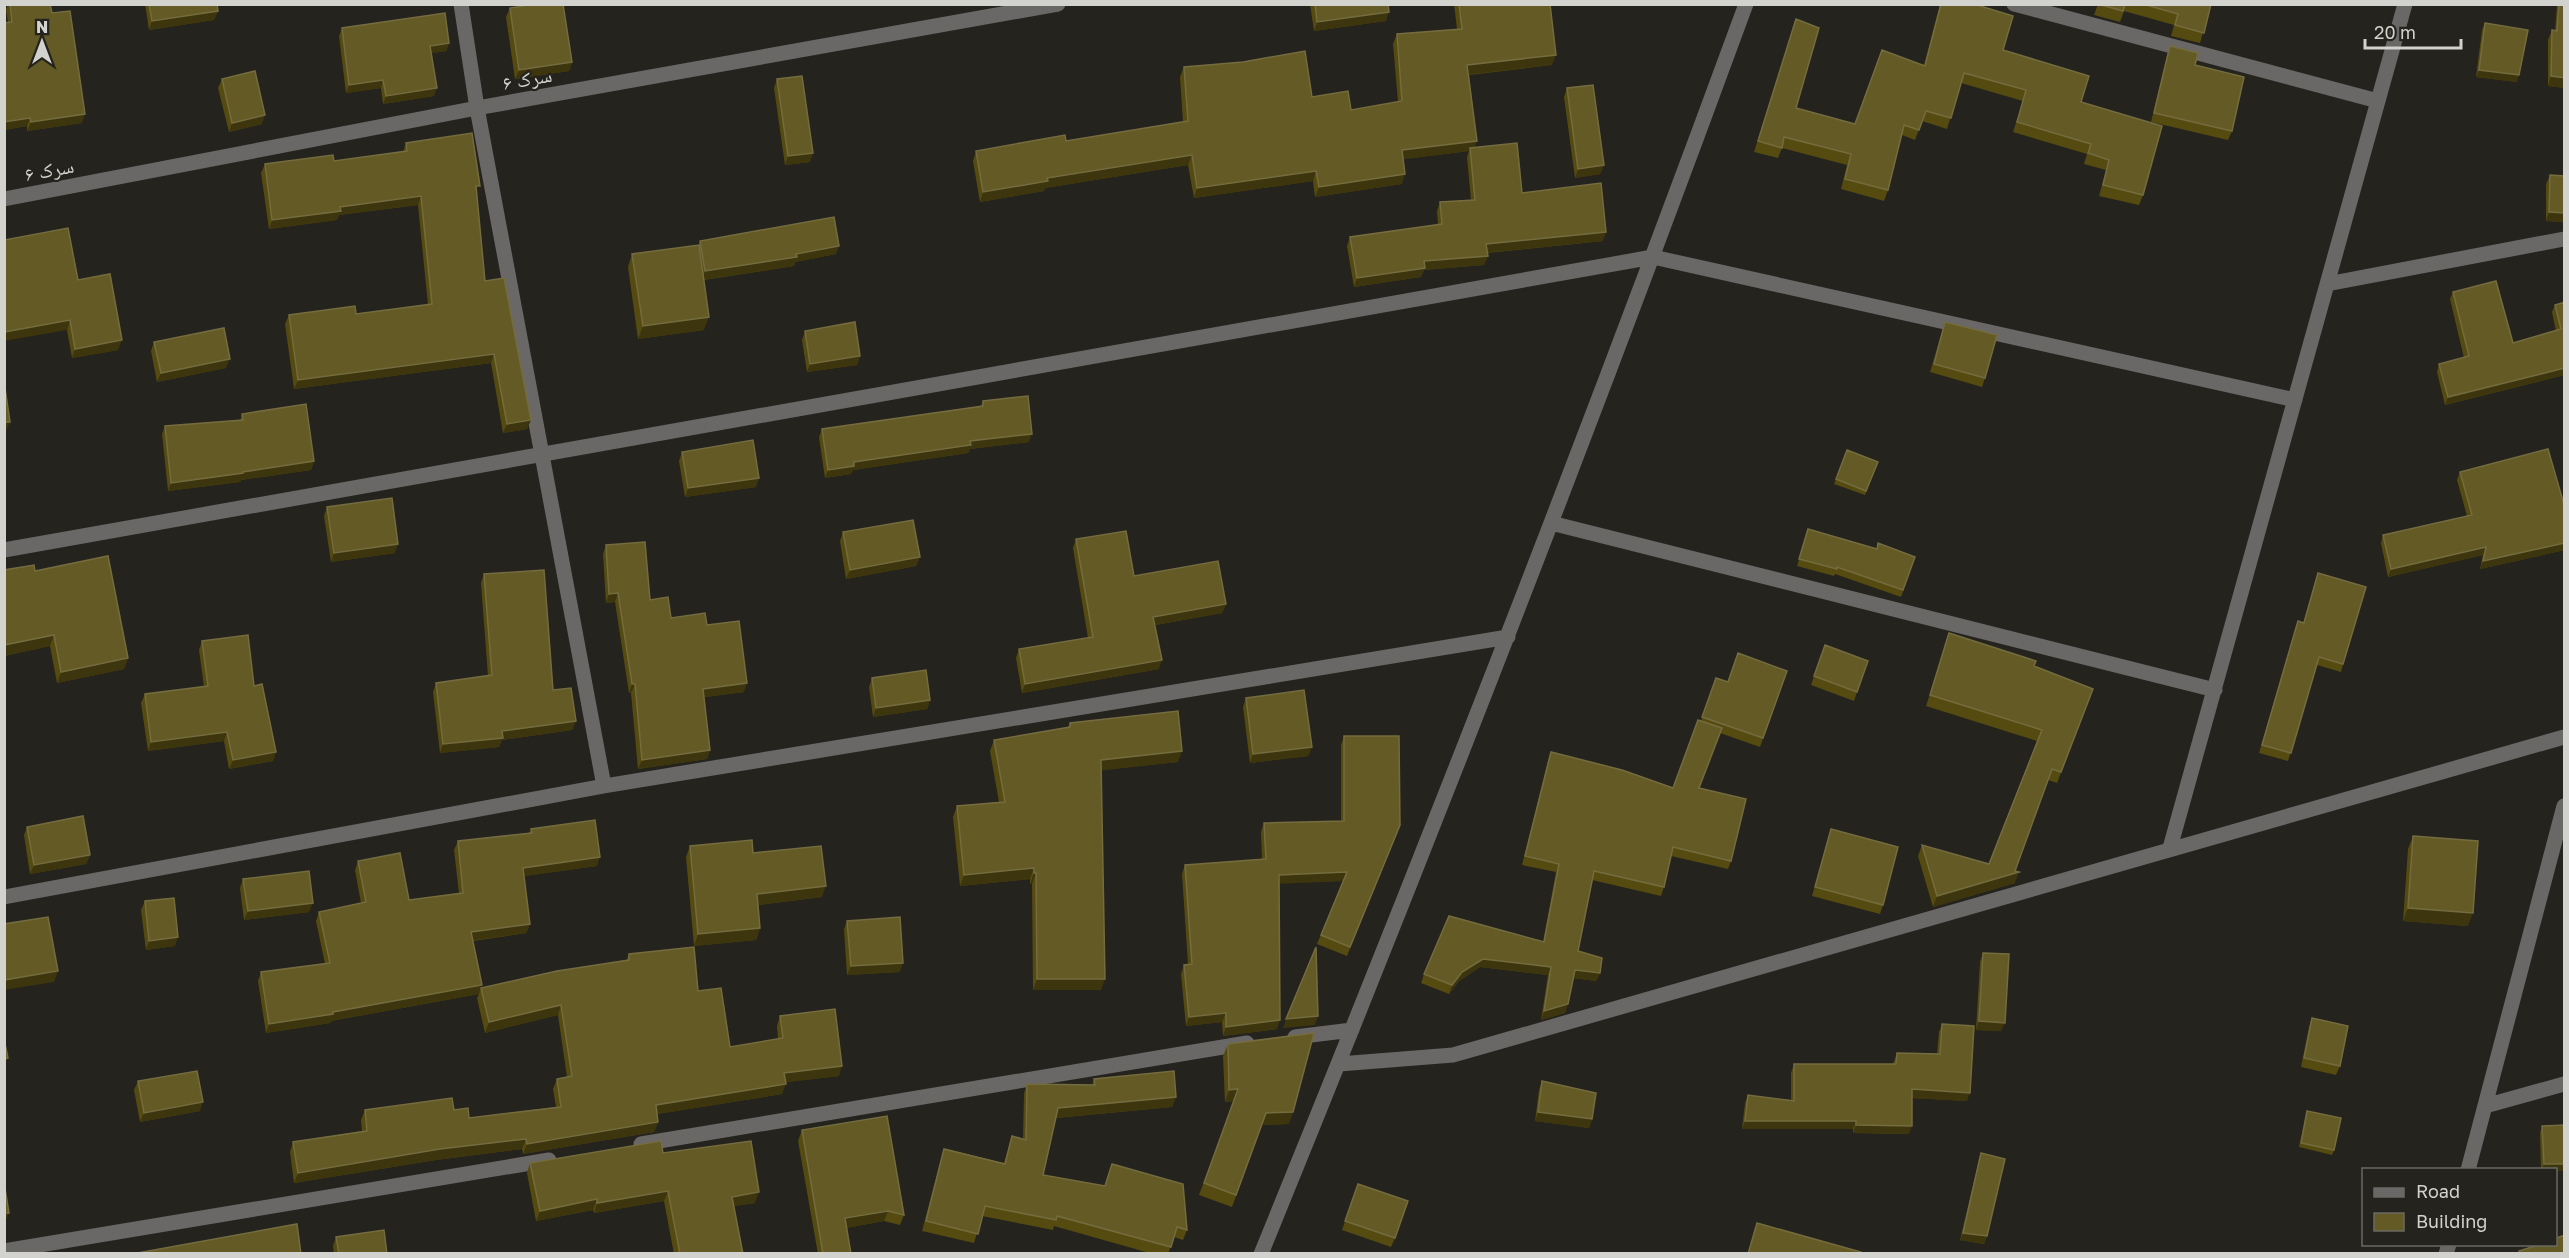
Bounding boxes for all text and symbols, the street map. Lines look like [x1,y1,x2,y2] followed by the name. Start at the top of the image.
[12,12,72,72] north arrow
[2365,12,2461,50] scale bar
[36,17,48,37] text: N
[2374,21,2416,43] text: 20 m
[500,62,554,94] street label: سرک ۶
[22,152,76,186] street label: سرک ۶
[2362,1168,2557,1246] legend
[2416,1180,2460,1202] text: Road
[2416,1210,2487,1232] text: Building

